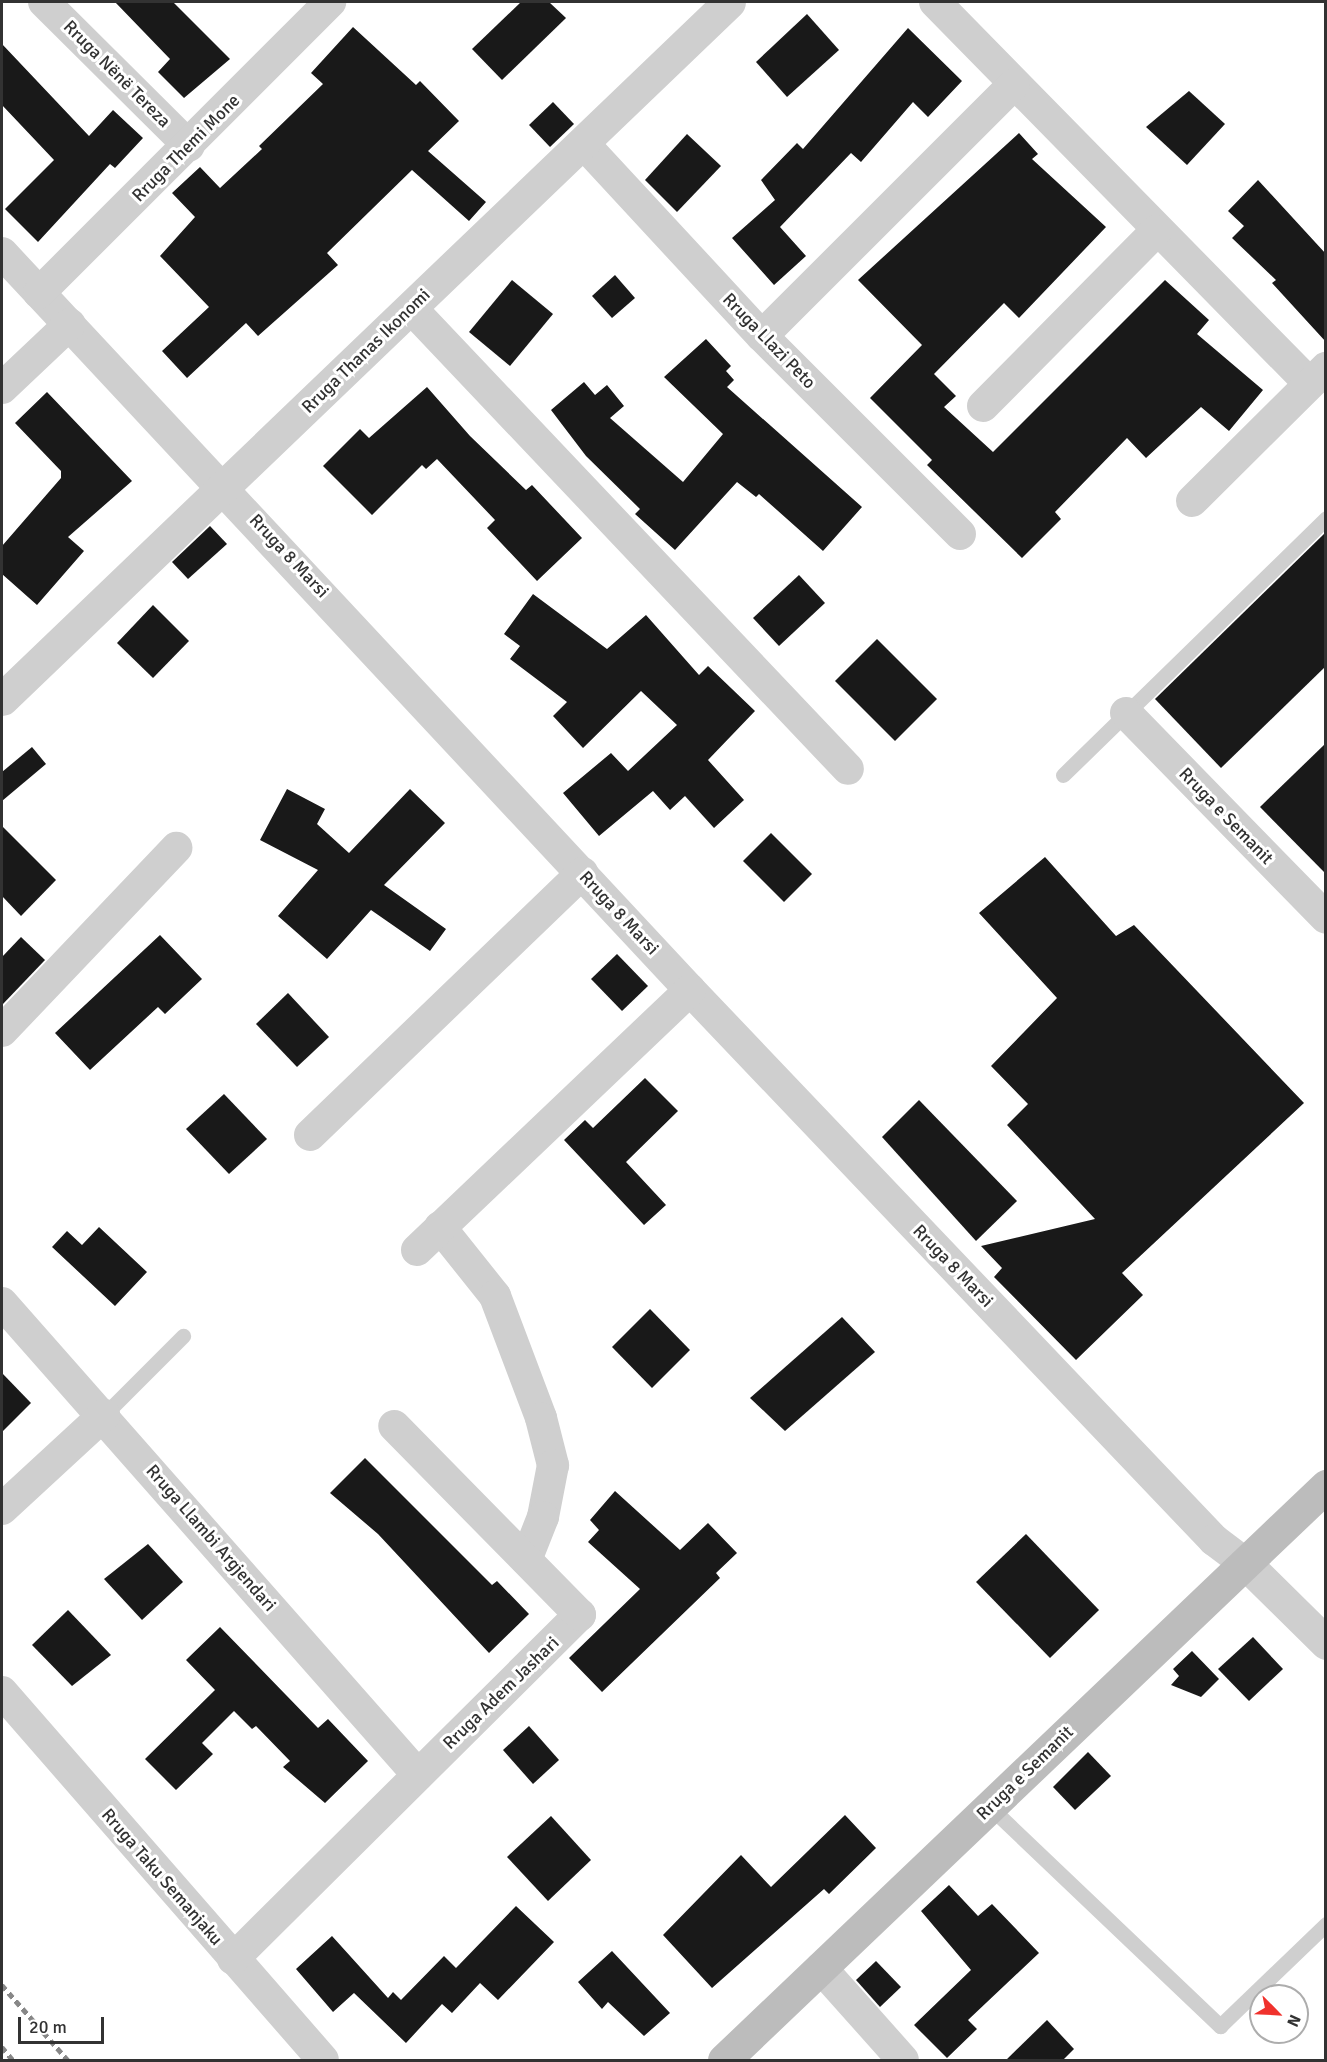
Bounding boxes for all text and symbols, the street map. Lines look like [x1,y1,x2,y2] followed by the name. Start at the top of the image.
[59,16,175,132] street label: Rruga Nënë Tereza
[128,90,244,206] street label: Rruga Themi Mone
[297,284,435,418] street label: Rruga Thanas Ikonomi
[718,289,820,393] street label: Rruga Llazi Peto
[245,510,333,602] street label: Rruga 8 Marsi
[1174,763,1278,869] street label: Rruga e Semanit
[575,867,663,959] street label: Rruga 8 Marsi
[908,1220,998,1312] street label: Rruga 8 Marsi
[141,1460,281,1616] street label: Rruga Llambi Argjendari
[438,1632,564,1754] street label: Rruga Adem Jashari
[972,1721,1078,1825] street label: Rruga e Semanit
[97,1804,227,1950] street label: Rruga Taku Semanjaku
[1249,1984,1309,2044] north arrow
[21,2005,106,2043] scale bar
[1282,2011,1305,2030] text: N
[29,2016,67,2038] text: 20 m

